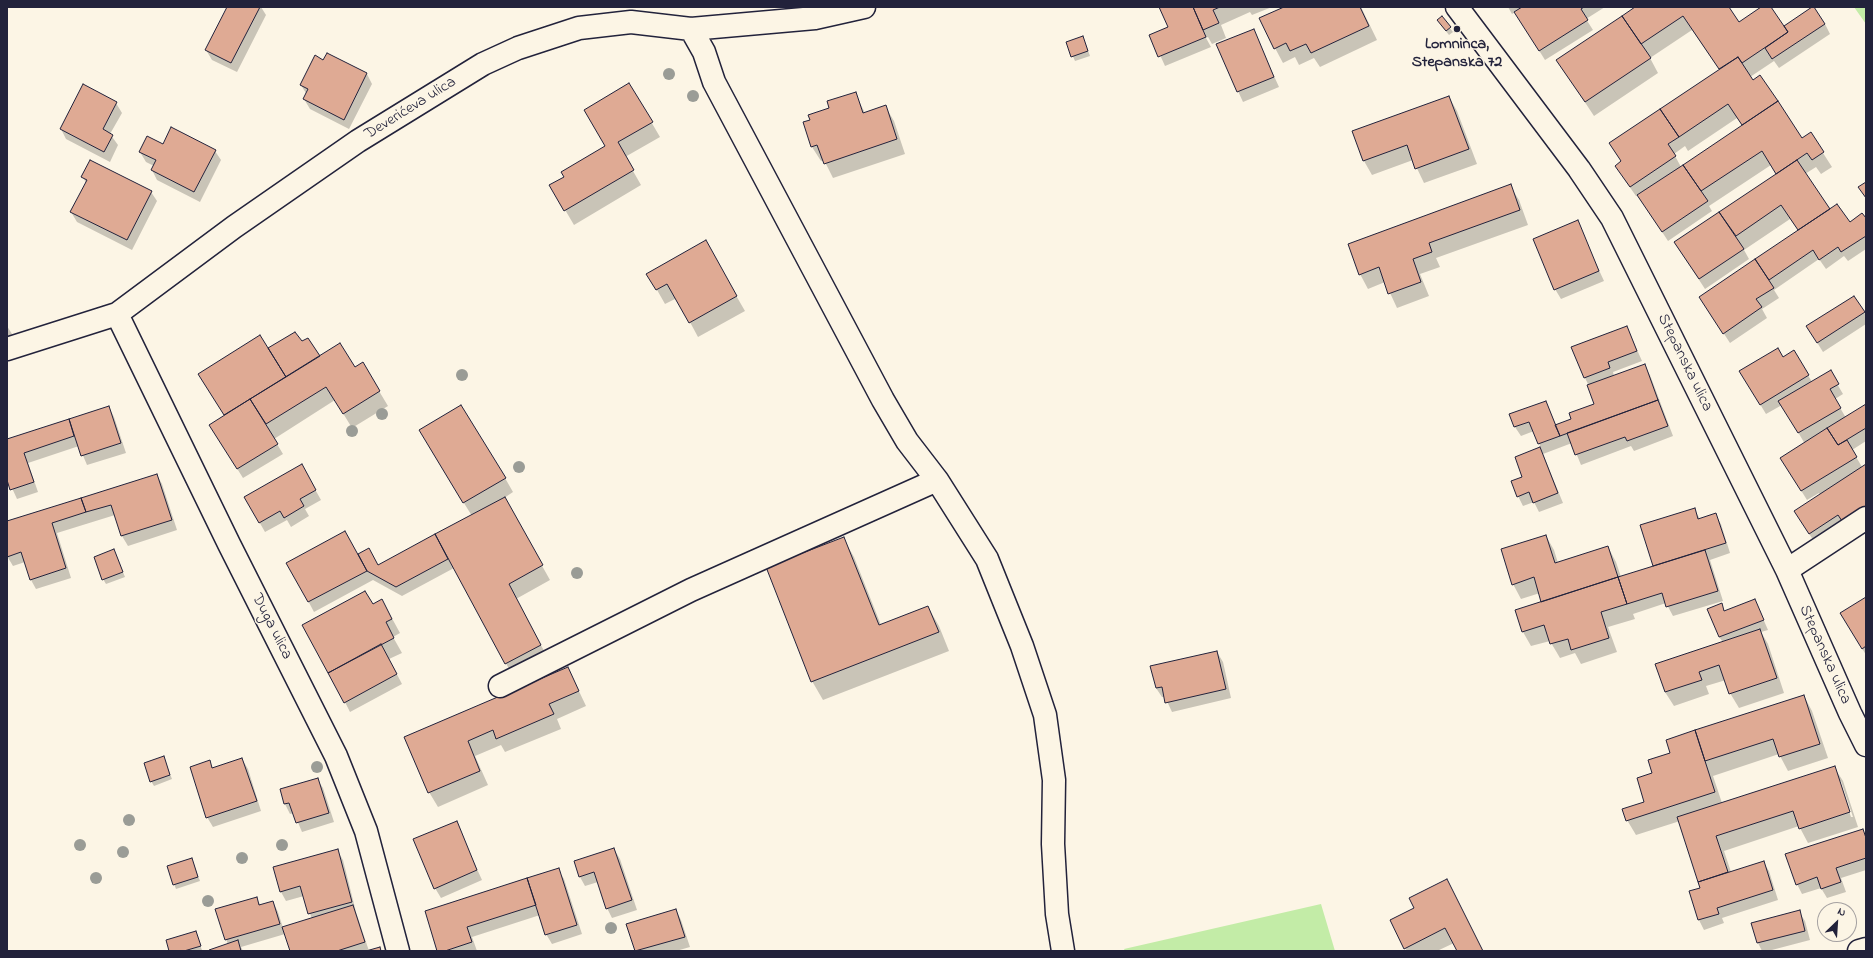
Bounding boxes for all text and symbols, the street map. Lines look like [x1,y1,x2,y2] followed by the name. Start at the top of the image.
[1452,24,1462,34] marker: Lomninca, Stepanska 72
[1412,35,1502,73] place label: Lomninca, Stepanska 72
[362,73,460,145] street label: Deverićeva ulica
[1652,311,1716,415] street label: Stepanska ulica
[246,591,296,663] street label: Duga ulica
[1794,603,1854,707] street label: Stepanska ulica
[1817,902,1857,942] north arrow
[1835,903,1848,921] text: N

